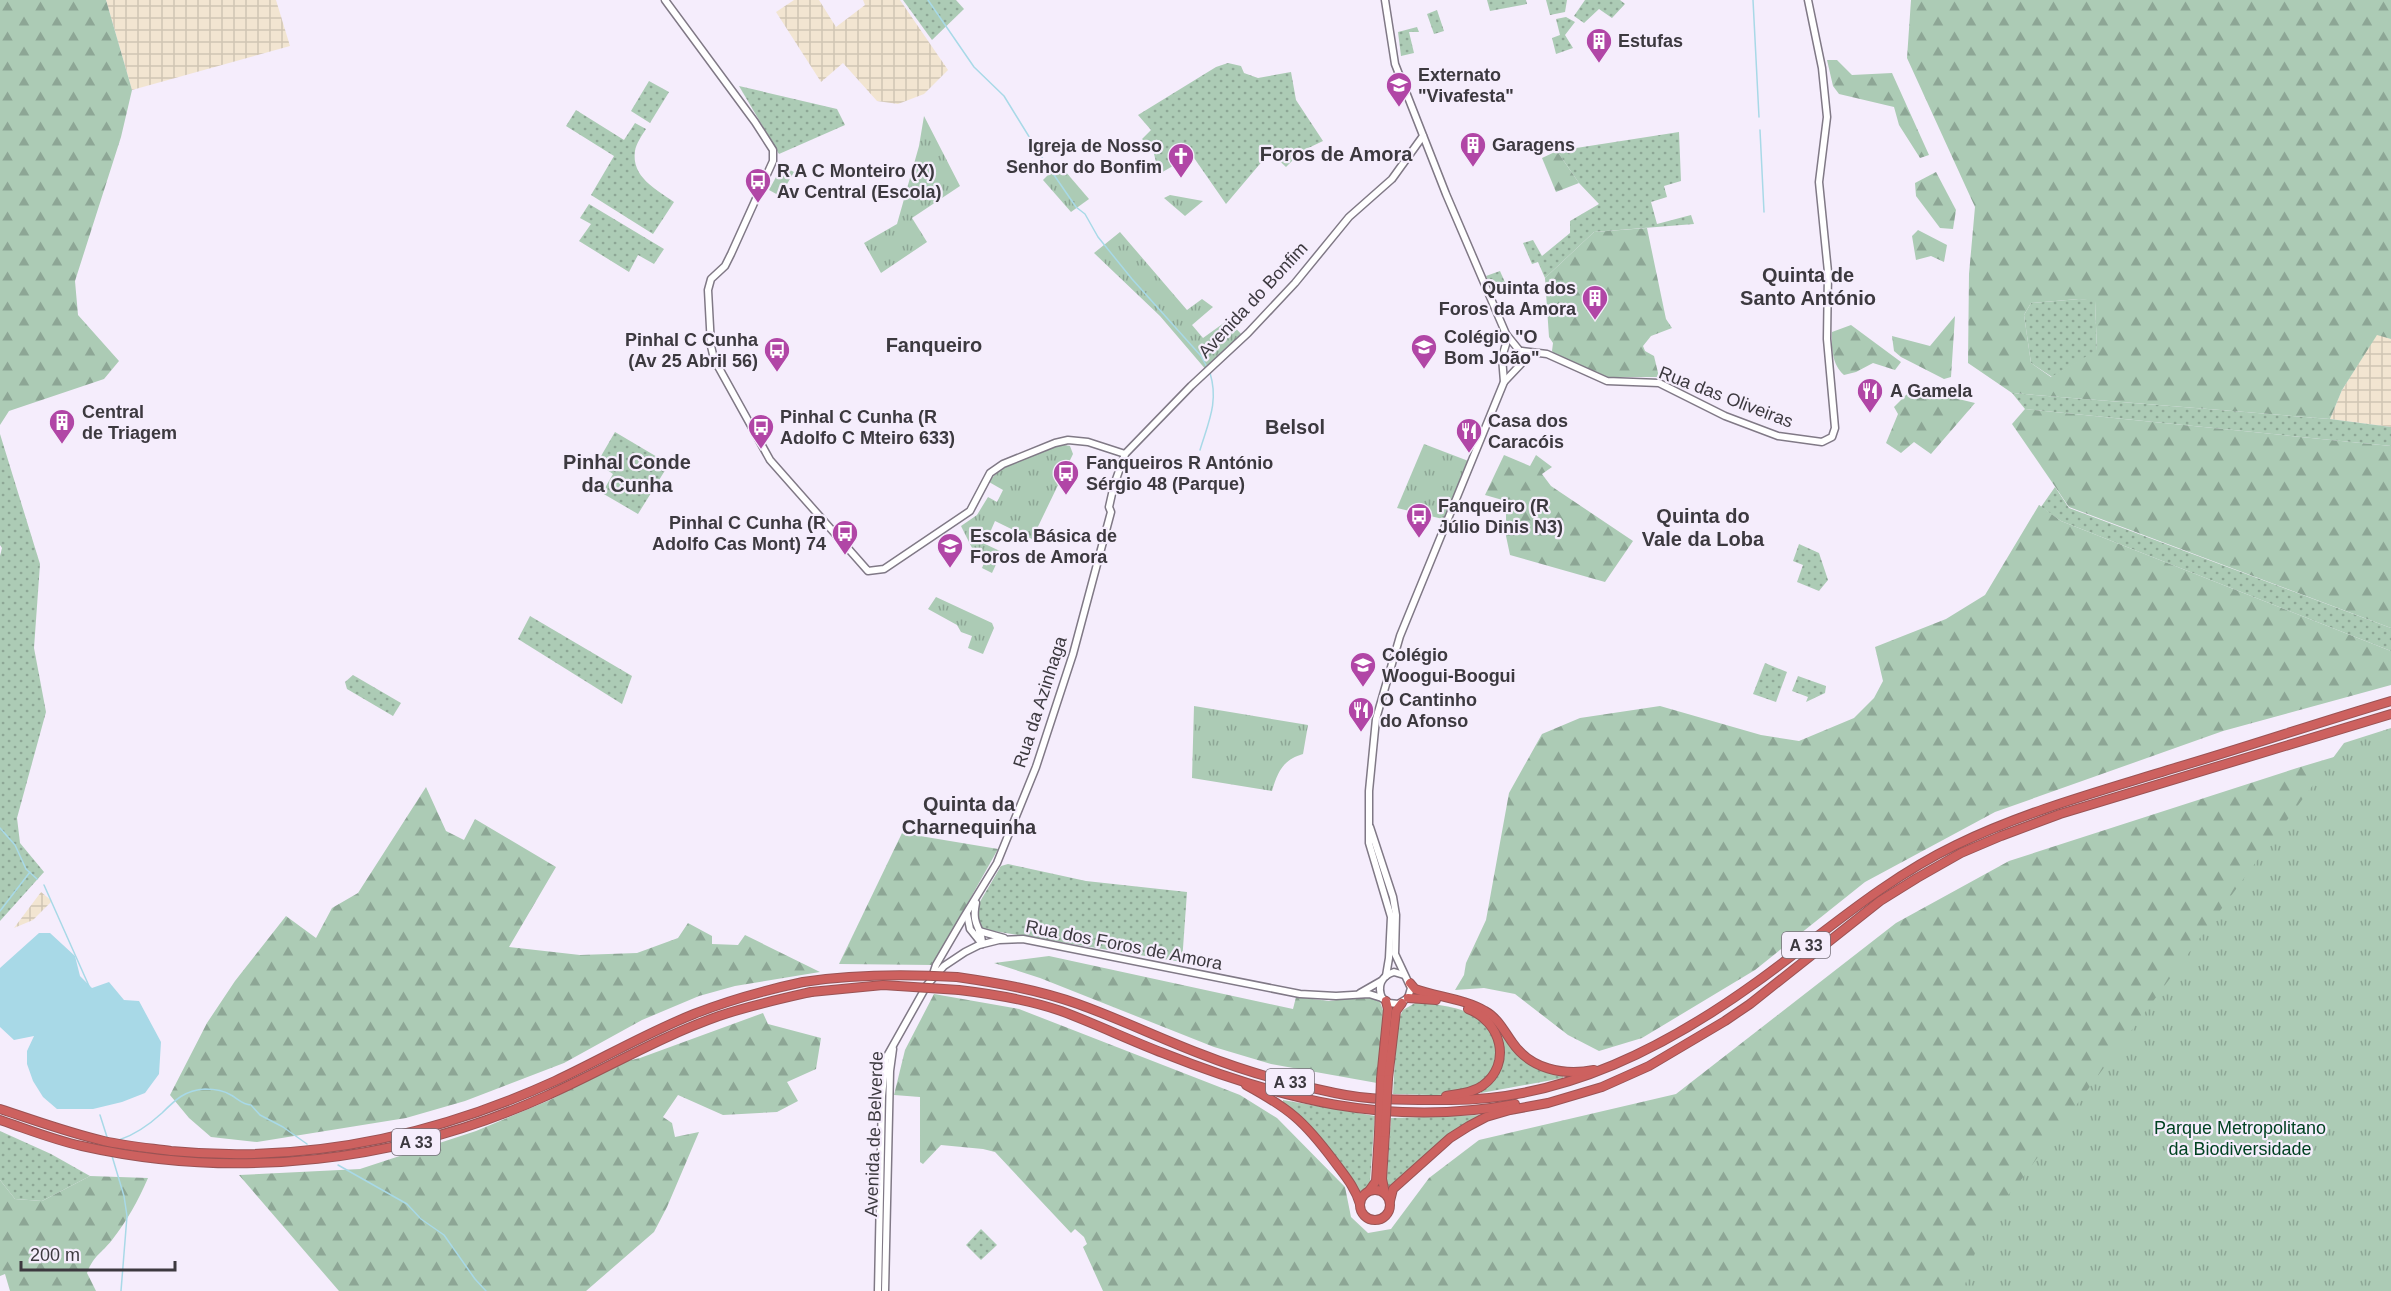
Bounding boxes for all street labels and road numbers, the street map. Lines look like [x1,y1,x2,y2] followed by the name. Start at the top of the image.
[1194,238,1312,362] street label: Avenida do Bonfim
[1656,362,1796,432] street label: Rua das Oliveiras
[1009,633,1071,770] street label: Rua da Azinhaga
[1024,916,1225,974] street label: Rua dos Foros de Amora
[1782,932,1830,958] road number: A 33
[861,1051,887,1217] street label: Avenida de Belverde
[1266,1069,1314,1095] road number: A 33
[392,1129,440,1155] road number: A 33

